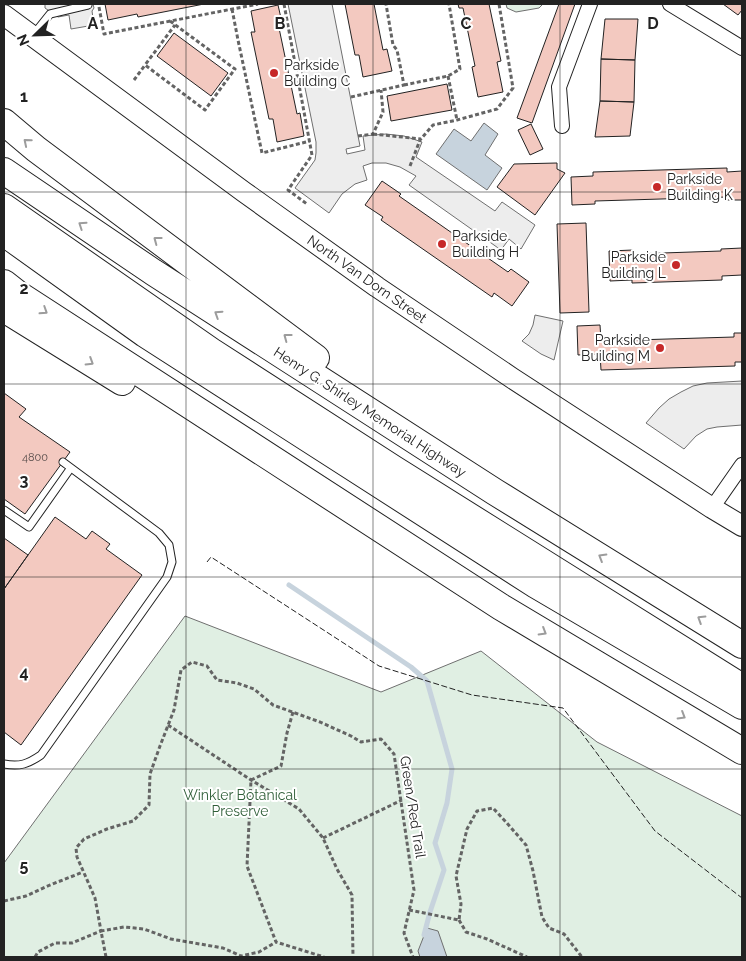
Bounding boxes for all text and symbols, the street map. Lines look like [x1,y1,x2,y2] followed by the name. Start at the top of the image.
[10,10,60,60] north arrow
[88,14,99,33] text: A
[275,14,286,33] text: B
[461,14,472,33] text: C
[647,14,659,33] text: D
[14,32,32,48] text: N
[284,57,351,89] place label: Parkside Building C
[268,67,280,79] marker: Parkside Building C
[20,87,28,106] text: 1
[24,138,33,147] one-way arrow
[667,171,733,203] place label: Parkside Building K
[651,181,663,193] marker: Parkside Building K
[78,222,88,231] one-way arrow
[452,228,519,260] place label: Parkside Building H
[304,232,430,326] street label: North Van Dorn Street
[154,237,163,245] one-way arrow
[436,238,448,250] marker: Parkside Building H
[601,249,666,281] place label: Parkside Building L
[670,259,682,271] marker: Parkside Building L
[19,279,29,298] text: 2
[38,305,48,314] one-way arrow
[214,311,224,320] one-way arrow
[581,332,650,364] place label: Parkside Building M
[283,334,293,343] one-way arrow
[654,342,666,354] marker: Parkside Building M
[271,344,470,481] street label: Henry G. Shirley Memorial Highway
[84,356,93,366] one-way arrow
[22,451,48,464] house number: 4800
[20,471,29,490] text: 3
[598,554,607,564] one-way arrow
[697,615,706,625] one-way arrow
[537,626,546,636] one-way arrow
[19,663,29,682] text: 4
[677,709,686,719] one-way arrow
[397,755,429,860] street label: Green/Red Trail
[183,787,297,819] park label: Winkler Botanical Preserve
[20,856,29,875] text: 5

